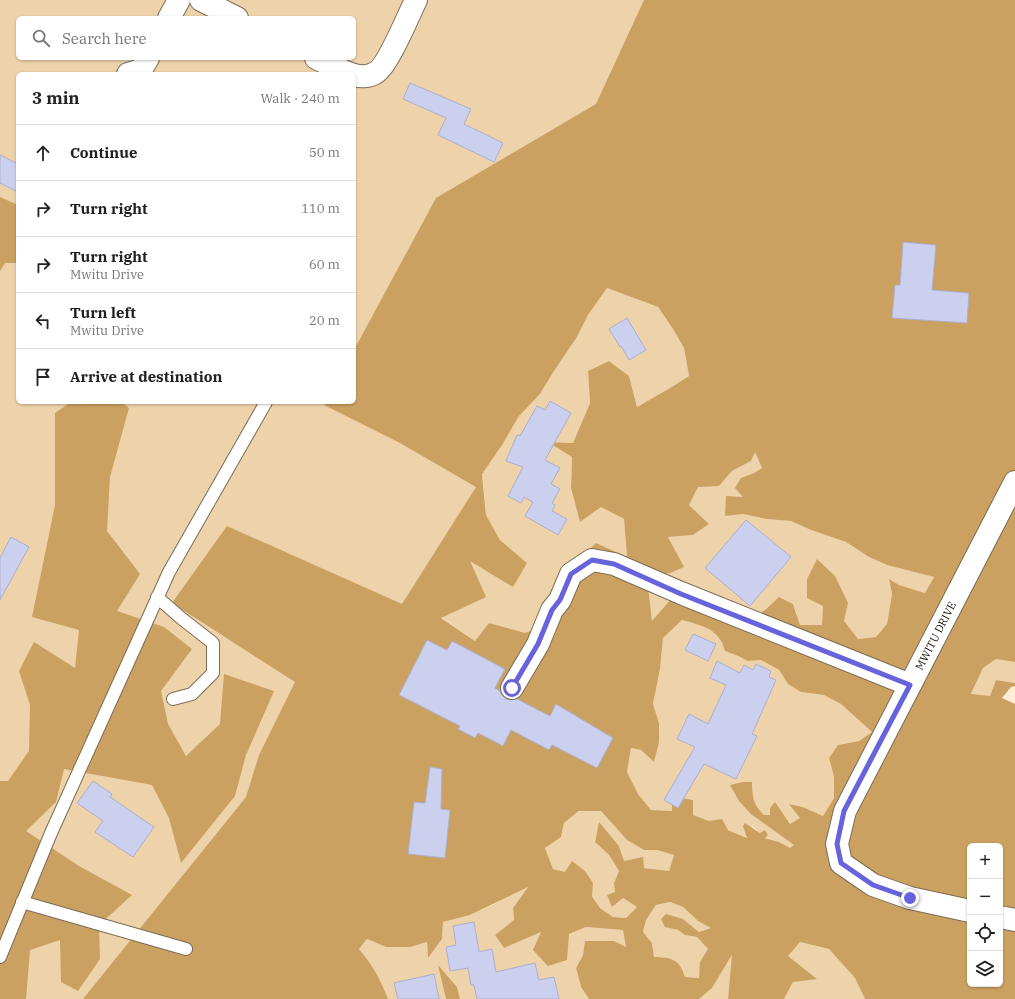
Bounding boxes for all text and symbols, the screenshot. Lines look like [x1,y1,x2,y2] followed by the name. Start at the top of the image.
[16,16,356,60] search box
[30,27,52,49] icon: search
[62,29,147,48] text: Search here
[32,87,80,109] text: 3 min
[261,90,340,107] text: Walk · 240 m
[32,142,54,164] icon: ahead
[70,143,137,162] text: Continue
[309,144,340,161] text: 50 m
[32,198,54,220] icon: right
[70,199,148,218] text: Turn right
[301,200,340,217] text: 110 m
[70,247,148,266] text: Turn right
[32,254,54,276] icon: right
[309,256,340,273] text: 60 m
[70,266,144,283] text: Mwitu Drive
[70,303,136,322] text: Turn left
[32,310,54,332] icon: left
[309,312,340,329] text: 20 m
[70,322,144,339] text: Mwitu Drive
[32,366,54,388] icon: arrive
[70,367,222,386] text: Arrive at destination
[912,599,959,672] street label: MWITU DRIVE
[503,679,521,697] route start
[967,843,1003,987] map controls
[967,843,1003,879] button: +
[967,879,1003,915] button: −
[901,889,919,907] route end
[967,915,1003,951] button: locate
[967,951,1003,987] button: layers

